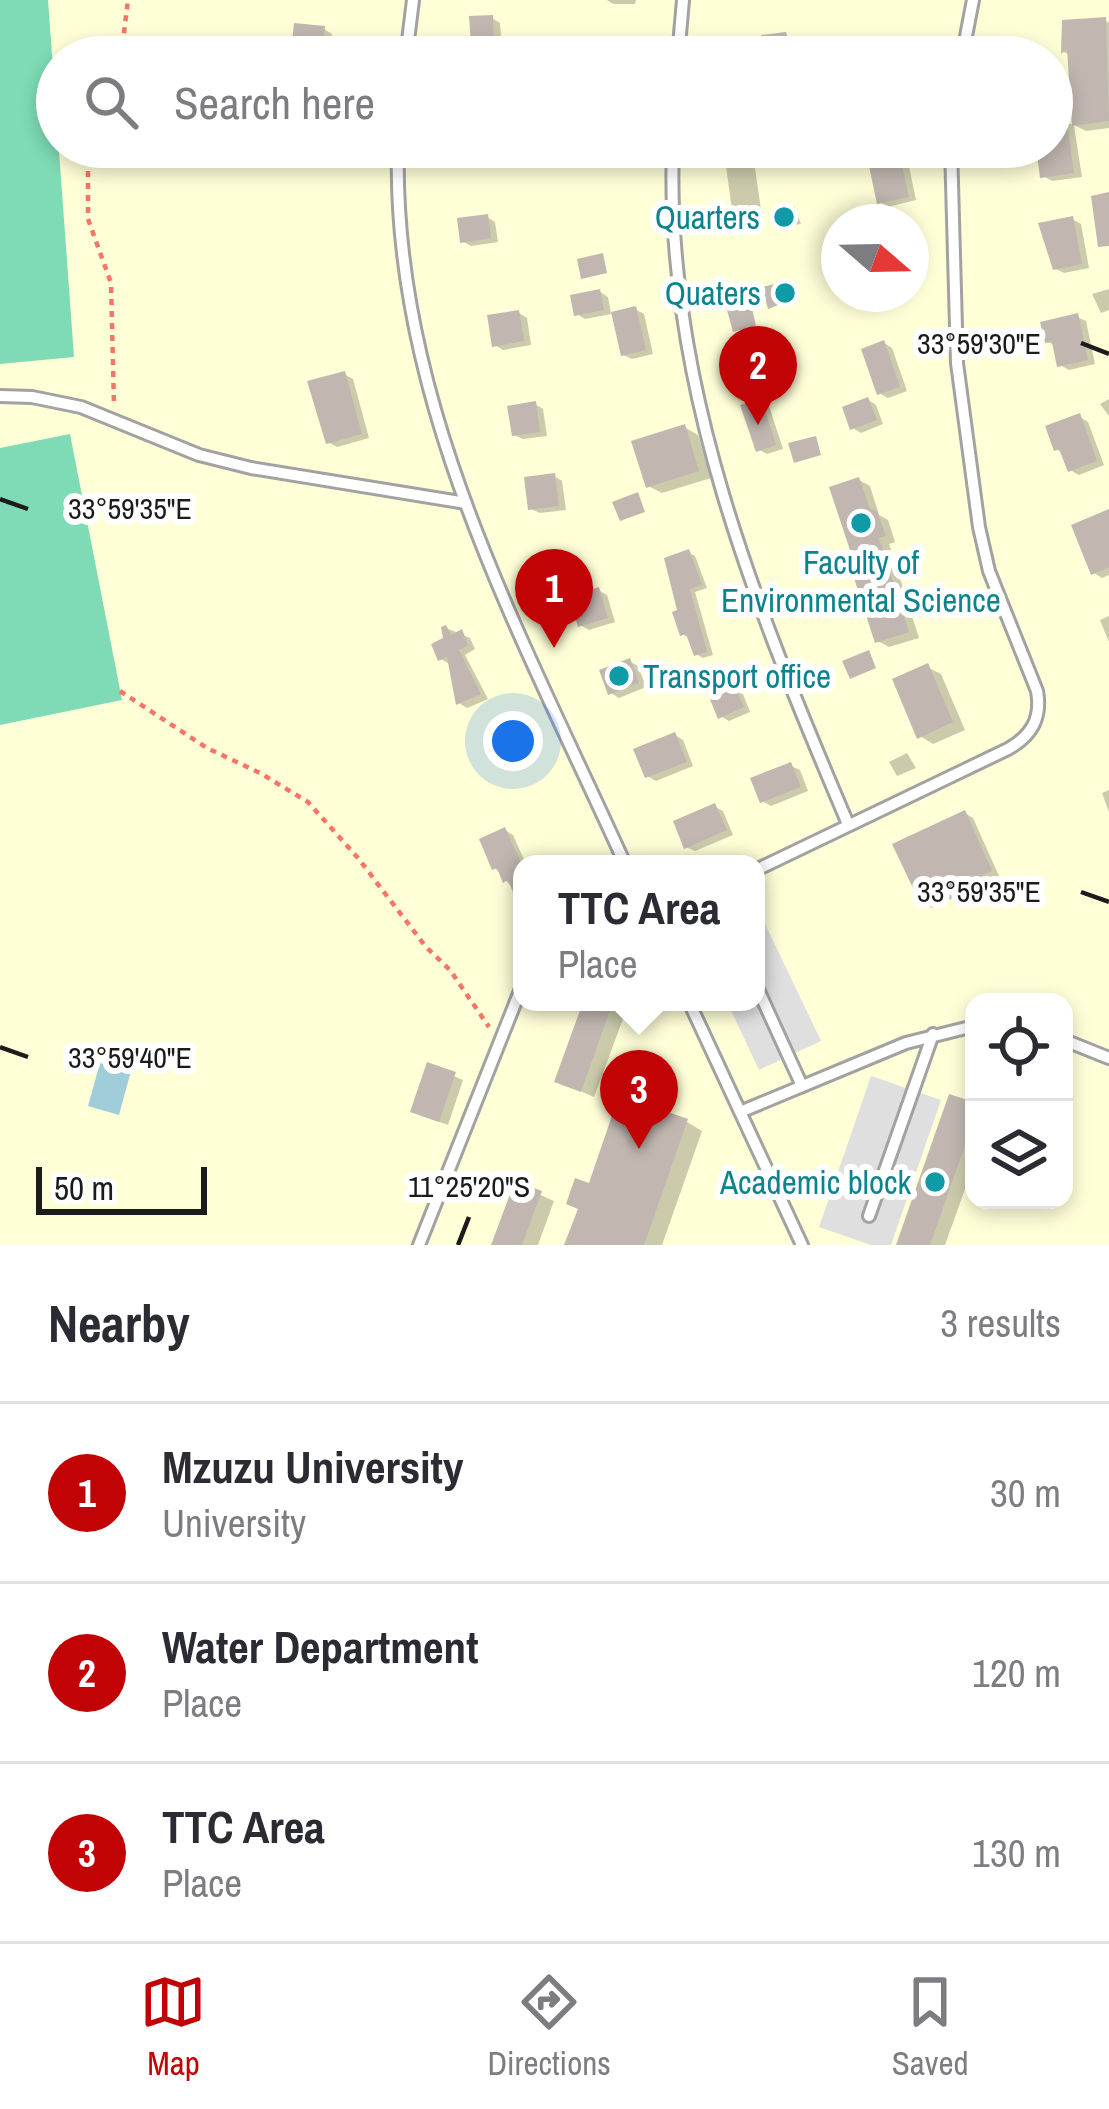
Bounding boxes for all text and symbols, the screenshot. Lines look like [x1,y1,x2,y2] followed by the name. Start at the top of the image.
[36,36,1073,168] search box
[78,69,144,135] icon: search
[174,72,375,133] text: Search here
[655,195,760,239] place label: Quarters
[771,204,797,230] marker: Quarters
[821,204,929,312] north arrow
[665,271,761,315] place label: Quaters
[772,280,798,306] marker: Quaters
[917,323,1041,363] text: 33°59'30"E
[719,326,797,425] pin: 2
[68,488,192,528] text: 33°59'35"E
[848,510,874,536] marker: Faculty of Environmental Science
[721,540,1001,622] place label: Faculty of Environmental Science
[515,549,593,648] pin: 1
[643,654,831,698] place label: Transport office
[606,663,632,689] marker: Transport office
[483,711,543,771] your location
[513,855,765,1011] popup
[917,871,1041,911] text: 33°59'35"E
[558,877,720,938] text: TTC Area
[558,938,638,990] text: Place
[965,993,1073,1209] map controls
[965,993,1073,1101] button: locate
[68,1037,192,1077] text: 33°59'40"E
[600,1050,678,1149] pin: 3
[965,1101,1073,1209] button: layers
[719,1160,911,1204] place label: Academic block
[36,1161,207,1214] scale bar
[54,1166,114,1210] text: 50 m
[408,1166,530,1206] text: 11°25'20"S
[922,1169,948,1195] marker: Academic block
[48,1289,190,1358] text: Nearby
[940,1297,1061,1349] text: 3 results
[162,1436,463,1497] text: Mzuzu University
[78,1467,96,1519] text: 1
[990,1467,1061,1519] text: 30 m
[162,1497,306,1549] text: University
[162,1616,478,1677] text: Water Department
[78,1647,96,1699] text: 2
[972,1647,1061,1699] text: 120 m
[162,1677,242,1729] text: Place
[162,1796,325,1857] text: TTC Area
[78,1827,96,1879] text: 3
[972,1827,1061,1879] text: 130 m
[162,1857,242,1909] text: Place
[140,1969,206,2085] tab: Map
[487,1969,611,2085] tab: Directions
[892,1969,968,2085] tab: Saved

